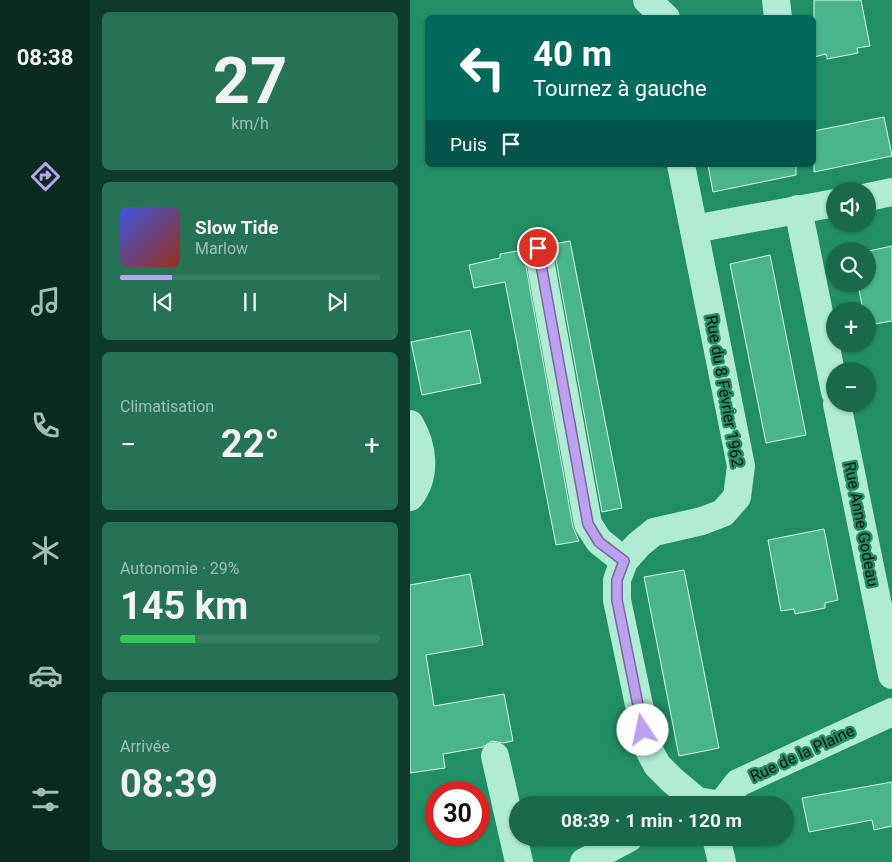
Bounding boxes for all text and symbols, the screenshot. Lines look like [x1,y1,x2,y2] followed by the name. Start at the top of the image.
[533,34,612,75] text: 40 m
[450,35,515,100] icon: left
[213,43,287,119] text: 27
[17,45,73,70] text: 08:38
[533,76,707,101] text: Tournez à gauche
[231,114,269,133] text: km/h
[497,130,525,158] icon: arrive
[450,133,487,156] text: Puis
[28,159,63,194] icon: directions
[826,182,876,412] map controls
[826,182,876,232] button: sound
[195,216,278,239] text: Slow Tide
[517,227,559,269] pin
[524,234,552,262] icon: arrive
[195,239,248,258] text: Marlow
[826,242,876,292] button: search
[28,284,63,319] icon: music
[149,288,177,316] icon: previous
[236,288,264,316] icon: pause
[323,288,351,316] icon: next
[826,302,876,352] button: +
[702,314,747,469] street label: Rue du 8 Février 1962
[826,362,876,412] button: −
[120,397,214,416] text: Climatisation
[28,408,63,443] icon: phone
[221,422,279,466] text: 22°
[120,428,136,461] text: −
[364,428,380,461] text: +
[840,460,883,588] street label: Rue Anne Godeau
[28,533,63,568] icon: climate
[120,559,240,578] text: Autonomie · 29%
[120,584,248,628] text: 145 km
[28,658,63,693] icon: car
[616,703,668,755] position arrow
[747,721,857,786] street label: Rue de la Plaine
[120,737,170,756] text: Arrivée
[120,762,218,806] text: 08:39
[425,781,490,846] speed limit sign: 30
[28,782,63,817] icon: filters
[561,809,742,832] text: 08:39 · 1 min · 120 m

